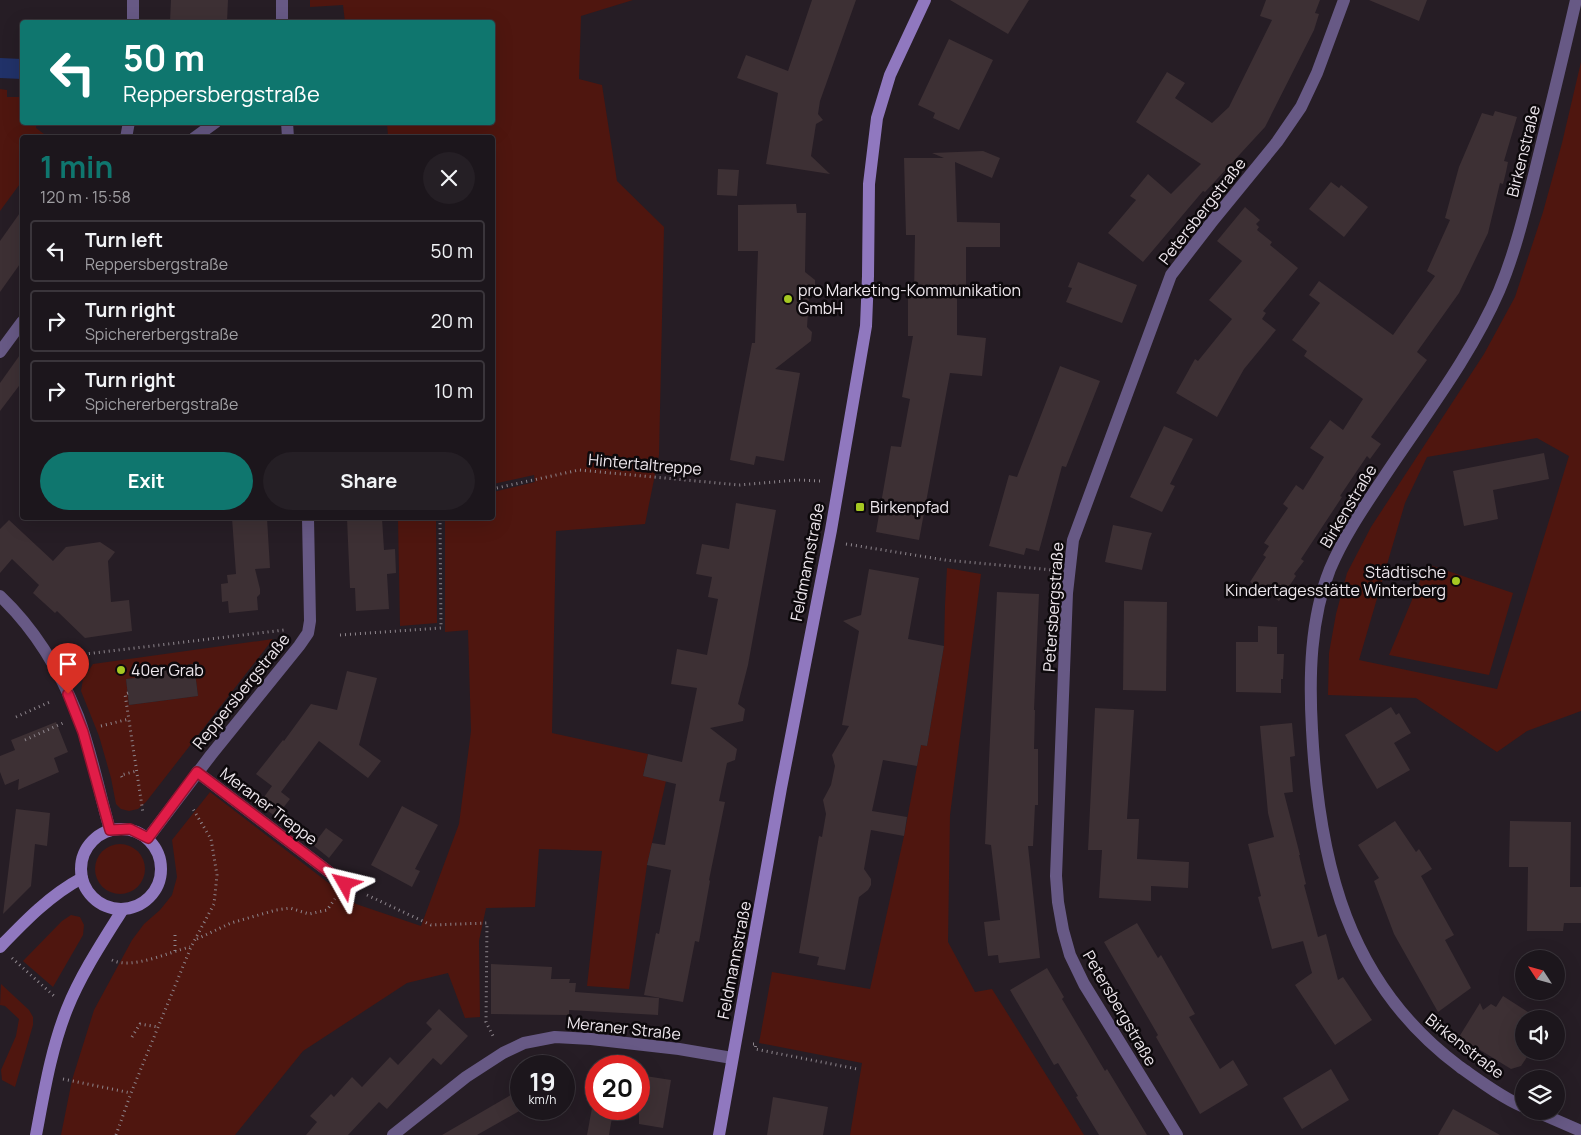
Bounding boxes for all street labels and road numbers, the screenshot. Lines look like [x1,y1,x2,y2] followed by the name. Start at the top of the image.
[1501,103,1545,199] street label: Birkenstraße
[1153,153,1251,269] street label: Petersbergstraße
[587,448,703,480] street label: Hintertaltreppe
[1314,460,1382,552] street label: Birkenstraße
[785,501,829,623] street label: Feldmannstraße
[1037,541,1069,673] street label: Petersbergstraße
[187,628,295,754] street label: Reppersbergstraße
[216,762,322,850] street label: Meraner Treppe
[712,899,756,1021] street label: Feldmannstraße
[1078,946,1162,1070] street label: Petersbergstraße
[1421,1008,1509,1084] street label: Birkenstraße
[566,1011,682,1045] street label: Meraner Straße

